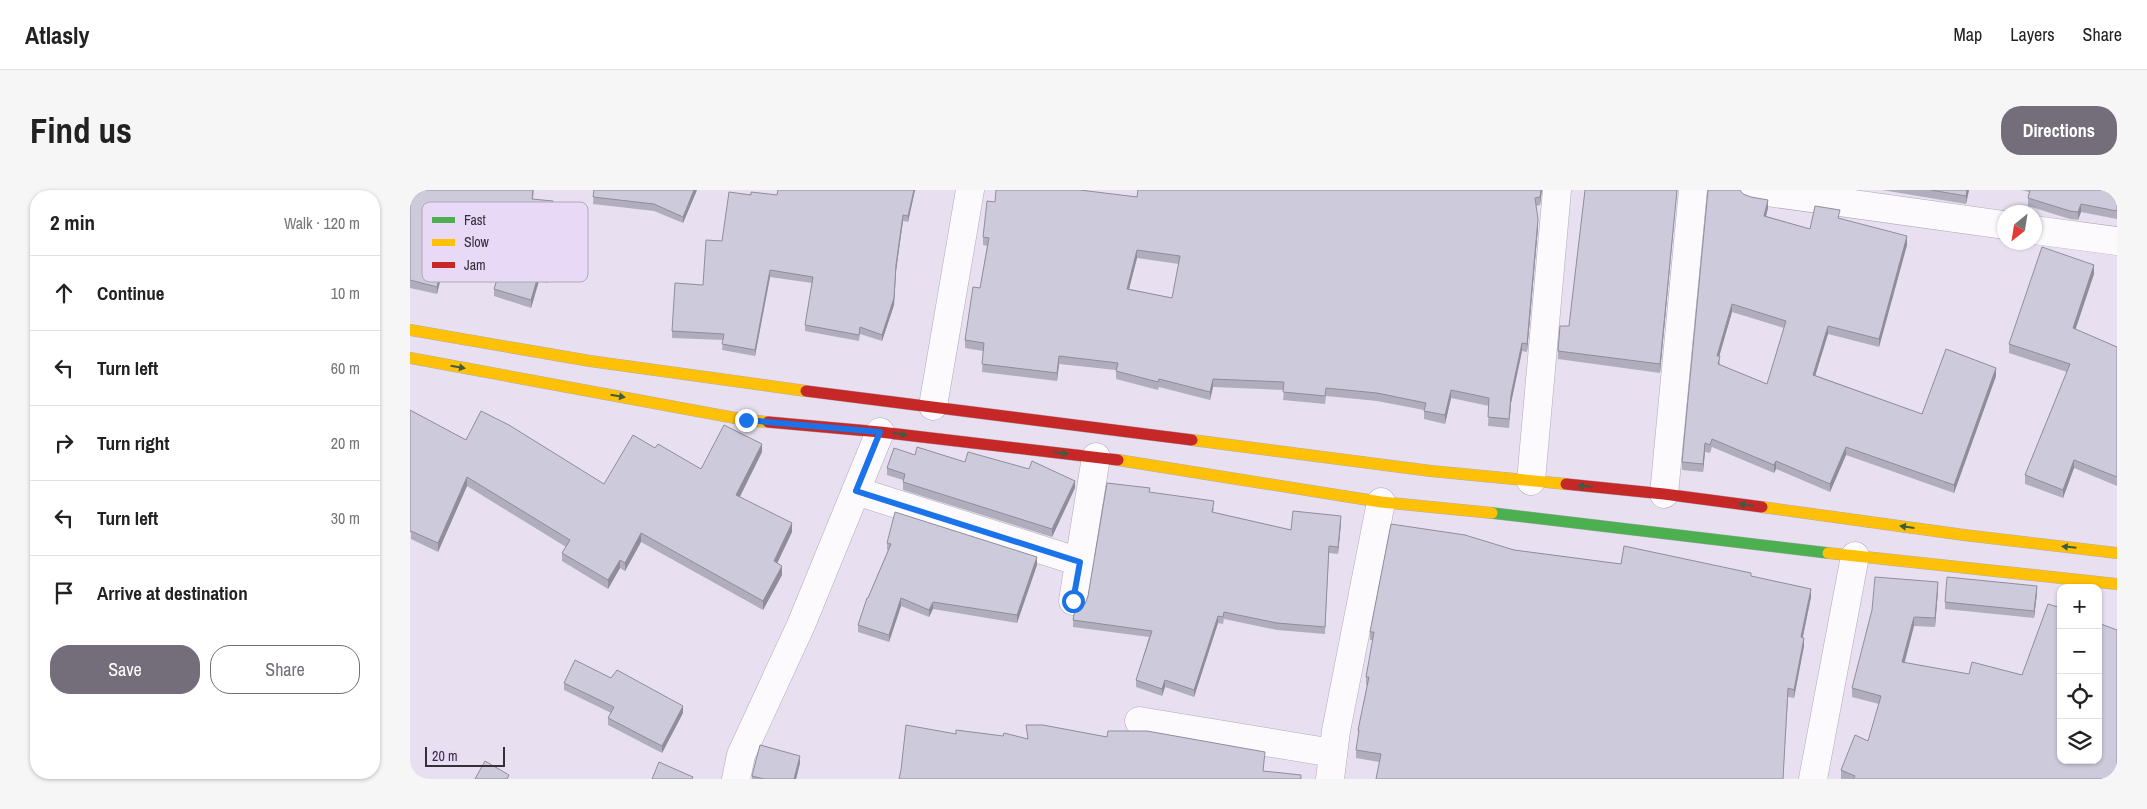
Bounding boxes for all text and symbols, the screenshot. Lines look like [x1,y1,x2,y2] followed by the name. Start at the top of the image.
[25,19,90,51] text: Atlasly
[1954,22,1982,47] text: Map
[2010,22,2055,47] text: Layers
[2083,22,2122,47] text: Share
[2001,106,2117,155] button: Directions
[30,107,132,154] text: Find us
[422,202,588,282] legend
[1997,205,2042,250] north arrow
[50,208,95,237] text: 2 min
[464,211,486,229] text: Fast
[284,212,360,234] text: Walk · 120 m
[464,233,490,251] text: Slow
[464,256,486,274] text: Jam
[50,279,78,307] icon: ahead
[97,280,165,306] text: Continue
[331,282,360,304] text: 10 m
[50,354,78,382] icon: left
[97,355,158,381] text: Turn left
[331,357,360,379] text: 60 m
[450,363,466,371] one-way arrow
[610,393,626,401] one-way arrow
[735,409,758,432] route end
[50,429,78,457] icon: right
[97,430,169,456] text: Turn right
[892,430,908,438] one-way arrow
[331,432,360,454] text: 20 m
[1054,449,1070,457] one-way arrow
[1577,482,1593,490] one-way arrow
[1738,501,1754,509] one-way arrow
[50,504,78,532] icon: left
[97,505,158,531] text: Turn left
[331,507,360,529] text: 30 m
[1899,523,1915,531] one-way arrow
[2060,543,2076,551] one-way arrow
[50,579,78,607] icon: arrive
[97,580,248,606] text: Arrive at destination
[2057,584,2102,764] map controls
[2057,584,2102,629] button: +
[1062,590,1085,613] route start
[2057,629,2102,674] button: −
[50,645,200,694] button: Save
[210,645,360,694] button: Share
[2057,674,2102,719] button: locate
[2057,719,2102,764] button: layers
[425,744,505,767] scale bar
[432,747,458,765] text: 20 m

